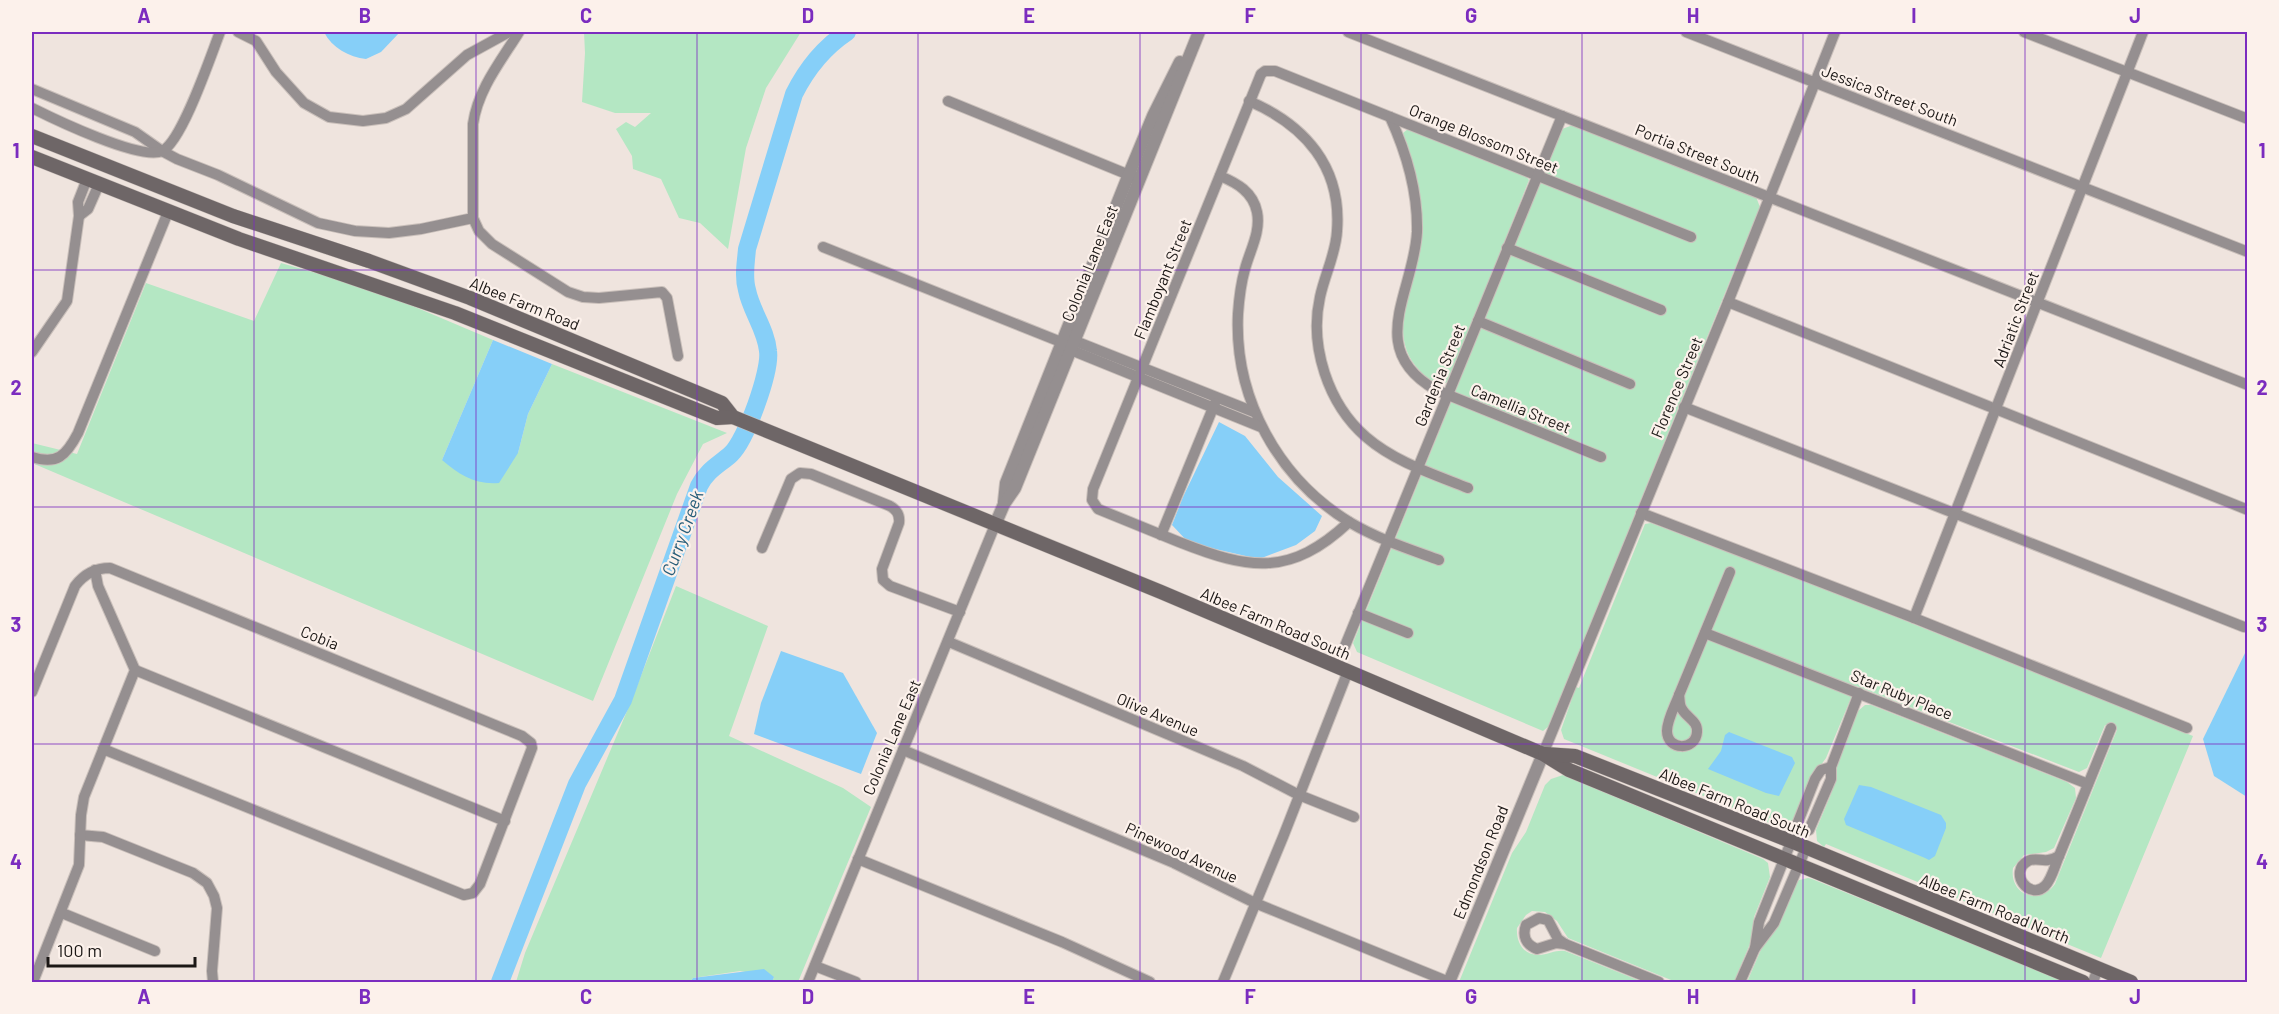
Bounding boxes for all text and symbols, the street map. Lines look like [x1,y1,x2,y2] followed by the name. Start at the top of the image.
[137,3,151,27] text: A
[359,3,371,27] text: B
[580,3,592,27] text: C
[802,3,814,27] text: D
[1023,3,1035,27] text: E
[1244,3,1256,27] text: F
[1465,3,1477,27] text: G
[1687,3,1699,27] text: H
[1911,3,1917,27] text: I
[2129,3,2141,27] text: J
[1819,60,1961,130] street label: Jessica Street South
[1407,99,1561,177] street label: Orange Blossom Street
[1633,119,1763,187] street label: Portia Street South
[12,138,20,162] text: 1
[2258,138,2266,162] text: 1
[1057,202,1121,324] street label: Colonia Lane East
[1129,216,1195,342] street label: Flamboyant Street
[1988,268,2042,370] street label: Adriatic Street
[467,272,583,334] street label: Albee Farm Road
[1410,321,1468,429] street label: Gardenia Street
[1646,334,1706,440] street label: Florence Street
[10,375,22,399] text: 2
[2256,375,2268,399] text: 2
[1468,379,1574,437] street label: Camellia Street
[656,487,708,579] water label: Curry Creek
[1198,583,1354,663] street label: Albee Farm Road South
[11,612,21,636] text: 3
[2257,612,2267,636] text: 3
[298,621,342,653] street label: Cobia
[1848,665,1956,723] street label: Star Ruby Place
[858,676,924,798] street label: Colonia Lane East
[1114,688,1202,740] street label: Olive Avenue
[1657,763,1813,841] street label: Albee Farm Road South
[1449,802,1511,922] street label: Edmondson Road
[1123,818,1241,886] street label: Pinewood Avenue
[10,849,22,873] text: 4
[2256,849,2268,873] text: 4
[1917,869,2073,947] street label: Albee Farm Road North
[48,930,195,968] scale bar
[57,939,102,961] text: 100 m
[137,984,151,1008] text: A
[359,984,371,1008] text: B
[580,984,592,1008] text: C
[802,984,814,1008] text: D
[1023,984,1035,1008] text: E
[1244,984,1256,1008] text: F
[1465,984,1477,1008] text: G
[1687,984,1699,1008] text: H
[1911,984,1917,1008] text: I
[2129,984,2141,1008] text: J

